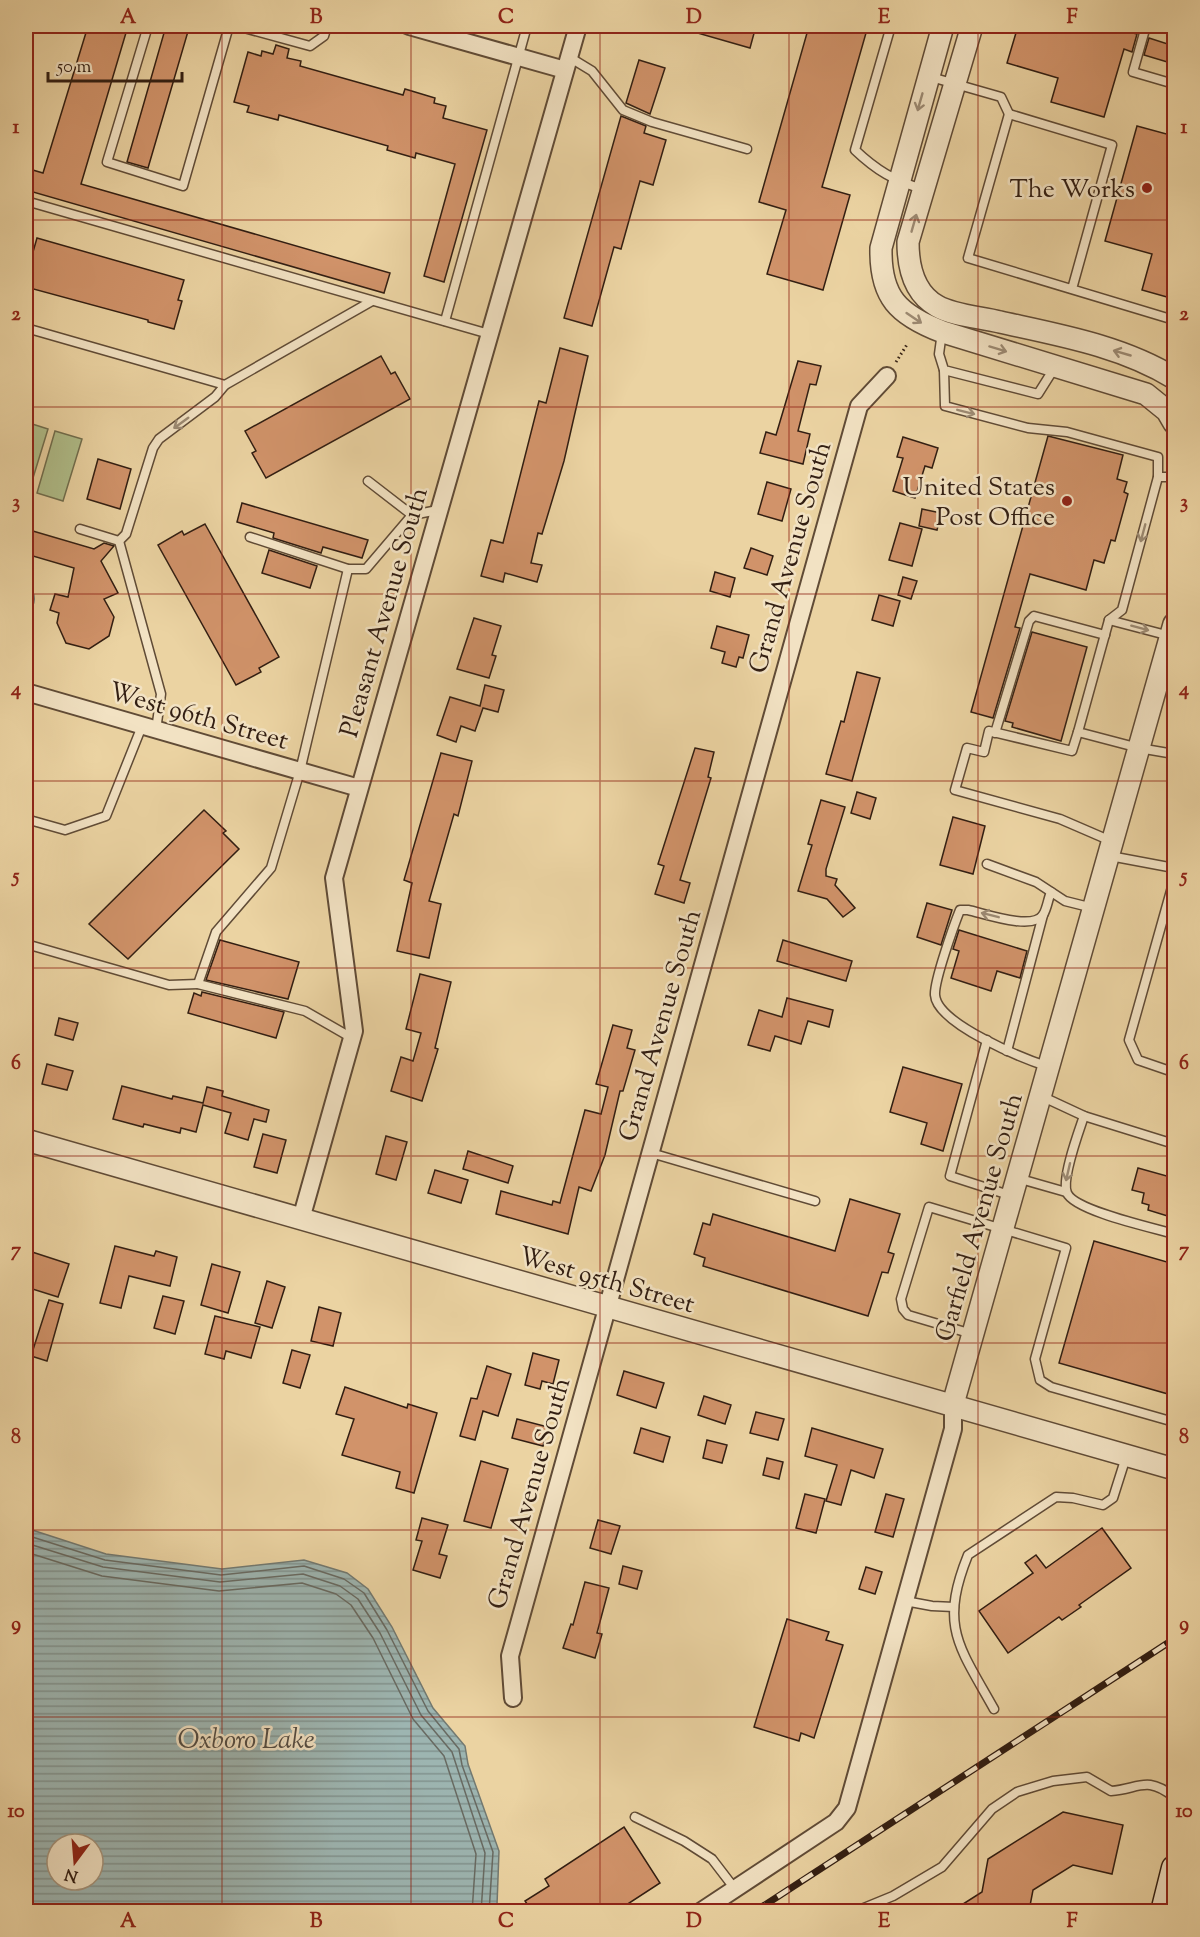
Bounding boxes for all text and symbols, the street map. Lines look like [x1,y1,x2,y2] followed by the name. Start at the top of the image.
[120,4,137,33] text: A
[310,4,323,33] text: B
[498,4,514,33] text: C
[686,4,702,33] text: D
[878,4,891,33] text: E
[1066,4,1078,33] text: F
[48,45,182,83] scale bar
[56,55,92,81] text: 50 m
[914,92,925,111] one-way arrow
[13,114,20,143] text: 1
[1181,114,1188,143] text: 1
[1009,172,1135,209] place label: The Works
[1140,181,1154,195] marker: The Works
[909,214,920,233] one-way arrow
[11,301,21,330] text: 2
[1179,301,1189,330] text: 2
[906,312,923,325] one-way arrow
[989,344,1008,355] one-way arrow
[1113,347,1132,358] one-way arrow
[956,406,975,418] one-way arrow
[173,416,189,429] one-way arrow
[741,437,842,678] street label: Grand Avenue South
[903,470,1055,537] place label: United States Post Office
[332,483,439,742] street label: Pleasant Avenue South
[12,489,20,518] text: 3
[1180,489,1188,518] text: 3
[1060,494,1074,508] marker: United States Post Office
[1137,523,1148,542] one-way arrow
[1130,623,1149,634] one-way arrow
[104,674,293,761] street label: West 96th Street
[10,676,21,705] text: 4
[1178,676,1189,705] text: 4
[11,863,20,892] text: 5
[1179,863,1188,892] text: 5
[611,905,712,1146] street label: Grand Avenue South
[981,908,1000,920] one-way arrow
[11,1050,21,1079] text: 6
[1179,1050,1189,1079] text: 6
[927,1089,1034,1346] street label: Garfield Avenue South
[1062,1163,1074,1182] one-way arrow
[11,1237,22,1266] text: 7
[1179,1237,1190,1266] text: 7
[514,1239,699,1324] street label: West 95th Street
[480,1373,581,1614] street label: Grand Avenue South
[11,1424,21,1453] text: 8
[1179,1424,1189,1453] text: 8
[11,1611,21,1640] text: 9
[1179,1611,1189,1640] text: 9
[177,1722,315,1761] water label: Oxboro Lake
[7,1798,25,1827] text: 10
[1175,1798,1193,1827] text: 10
[45,1832,105,1892] north arrow
[62,1861,81,1887] text: N
[120,1908,137,1937] text: A
[310,1908,323,1937] text: B
[498,1908,514,1937] text: C
[686,1908,702,1937] text: D
[878,1908,891,1937] text: E
[1066,1908,1078,1937] text: F

